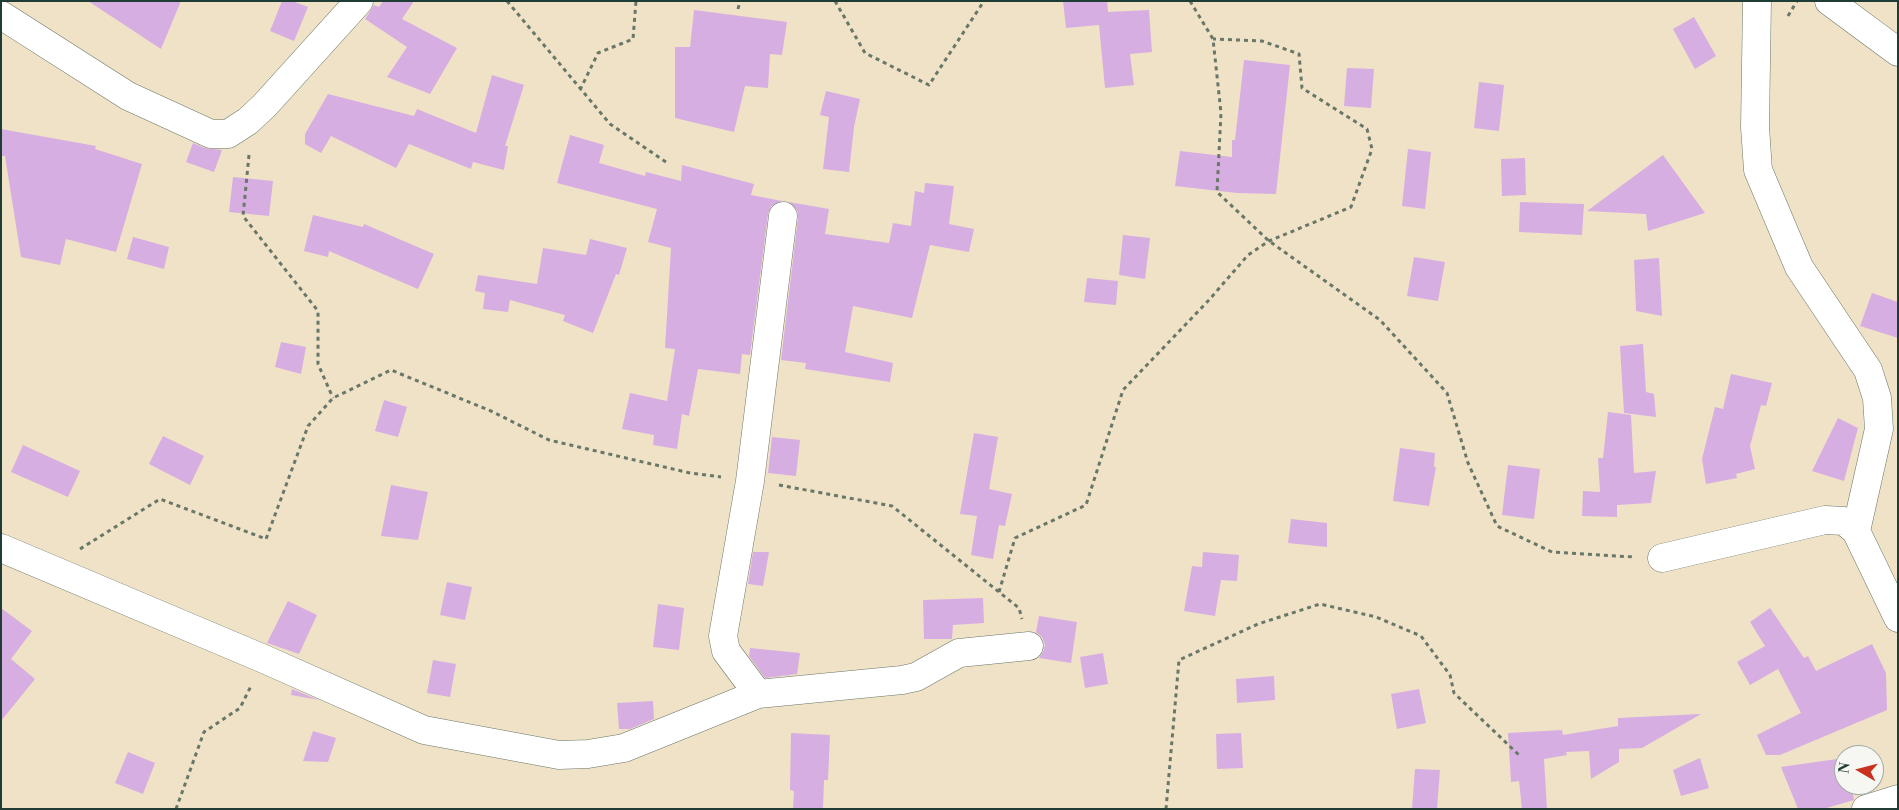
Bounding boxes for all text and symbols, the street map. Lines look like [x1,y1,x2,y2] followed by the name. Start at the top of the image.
[1834,745,1884,795] north arrow
[1835,761,1855,775] text: N

